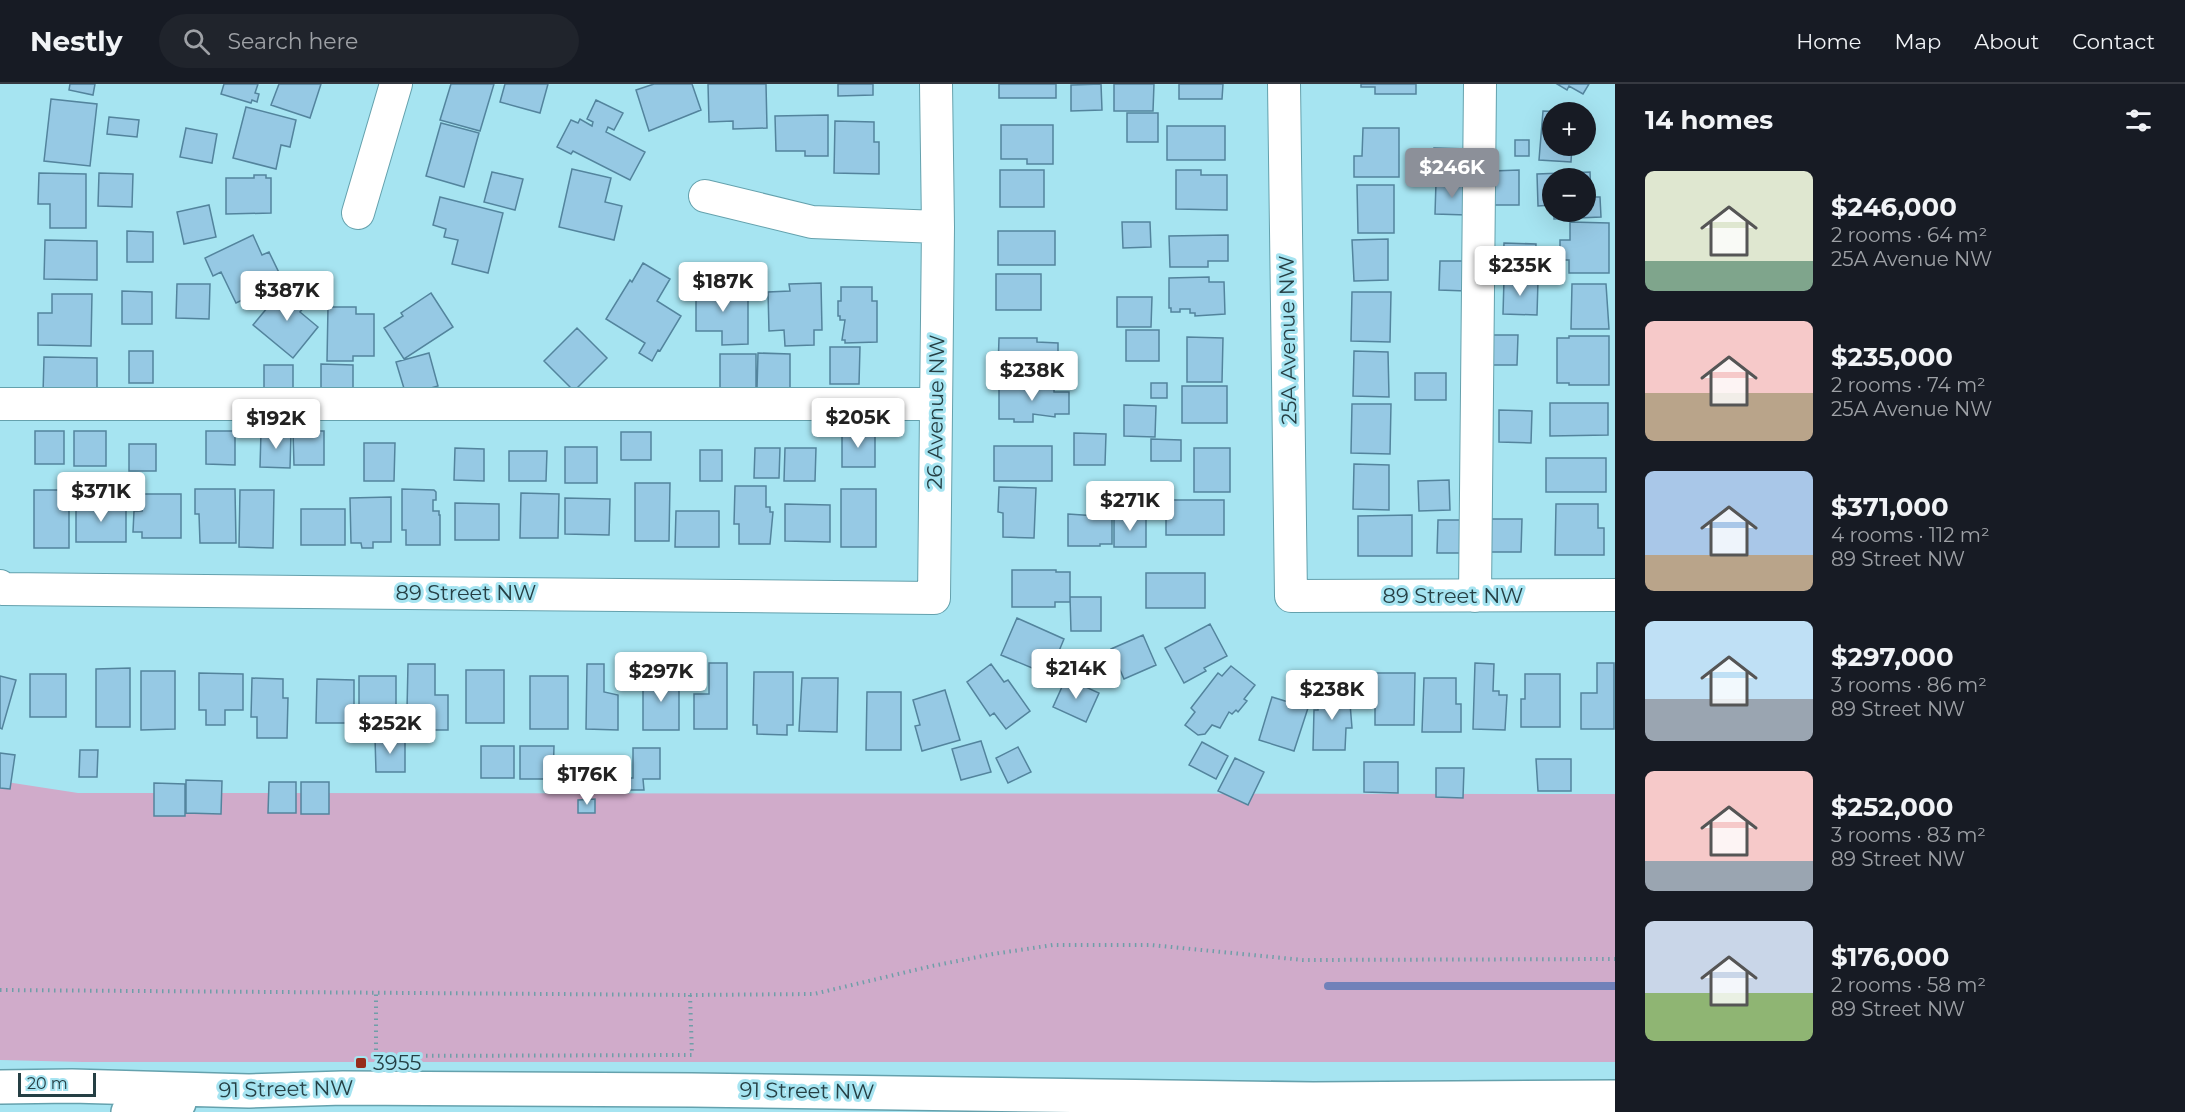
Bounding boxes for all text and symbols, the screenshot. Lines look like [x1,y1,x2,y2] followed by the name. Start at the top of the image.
[159,14,579,68] search box
[30,24,123,58] text: Nestly
[180,25,213,58] icon: search
[228,28,358,55] text: Search here
[1796,29,1861,54] text: Home
[1894,29,1941,54] text: Map
[1974,29,2039,54] text: About
[2072,29,2155,54] text: Contact
[1542,102,1596,222] map controls
[1542,102,1596,156] button: +
[1645,104,1773,136] text: 14 homes
[2122,104,2155,137] icon: filters
[1410,148,1494,199] pin: $246K
[1419,155,1485,179] text: $246K
[1542,168,1596,222] button: −
[1831,191,1957,223] text: $246,000
[1693,195,1765,267] icon: home
[1831,223,1987,247] text: 2 rooms · 64 m²
[1478,246,1562,297] pin: $235K
[1831,247,1992,271] text: 25A Avenue NW
[1489,253,1551,277] text: $235K
[1274,255,1301,425] street label: 25A Avenue NW
[681,262,765,313] pin: $187K
[693,269,753,293] text: $187K
[245,271,329,322] pin: $387K
[255,278,319,302] text: $387K
[922,334,949,490] street label: 26 Avenue NW
[1831,341,1953,373] text: $235,000
[1693,345,1765,417] icon: home
[990,351,1074,402] pin: $238K
[1000,358,1064,382] text: $238K
[1831,373,1986,397] text: 2 rooms · 74 m²
[1831,397,1992,421] text: 25A Avenue NW
[816,398,900,449] pin: $205K
[234,399,318,450] pin: $192K
[826,405,890,429] text: $205K
[246,406,306,430] text: $192K
[59,472,143,523] pin: $371K
[71,479,131,503] text: $371K
[1088,481,1172,532] pin: $271K
[1100,488,1160,512] text: $271K
[1831,491,1949,523] text: $371,000
[1693,495,1765,567] icon: home
[1831,523,1990,547] text: 4 rooms · 112 m²
[1831,547,1965,571] text: 89 Street NW
[396,580,536,605] street label: 89 Street NW
[1383,583,1523,608] street label: 89 Street NW
[1831,641,1954,673] text: $297,000
[1693,645,1765,717] icon: home
[1034,649,1118,700] pin: $214K
[619,652,703,703] pin: $297K
[1046,656,1106,680] text: $214K
[629,659,693,683] text: $297K
[1290,670,1374,721] pin: $238K
[1831,673,1987,697] text: 3 rooms · 86 m²
[1300,677,1364,701] text: $238K
[1831,697,1965,721] text: 89 Street NW
[348,704,432,755] pin: $252K
[359,711,421,735] text: $252K
[545,755,629,806] pin: $176K
[557,762,617,786] text: $176K
[1831,791,1953,823] text: $252,000
[1693,795,1765,867] icon: home
[1831,823,1986,847] text: 3 rooms · 83 m²
[1831,847,1965,871] text: 89 Street NW
[1831,941,1949,973] text: $176,000
[1693,945,1765,1017] icon: home
[1831,973,1986,997] text: 2 rooms · 58 m²
[1831,997,1965,1021] text: 89 Street NW
[373,1050,421,1075] place label: 3955
[354,1056,368,1070] marker: 3955
[18,1070,96,1098] scale bar
[27,1074,68,1093] text: 20 m
[218,1075,354,1102] street label: 91 Street NW
[739,1077,875,1104] street label: 91 Street NW

